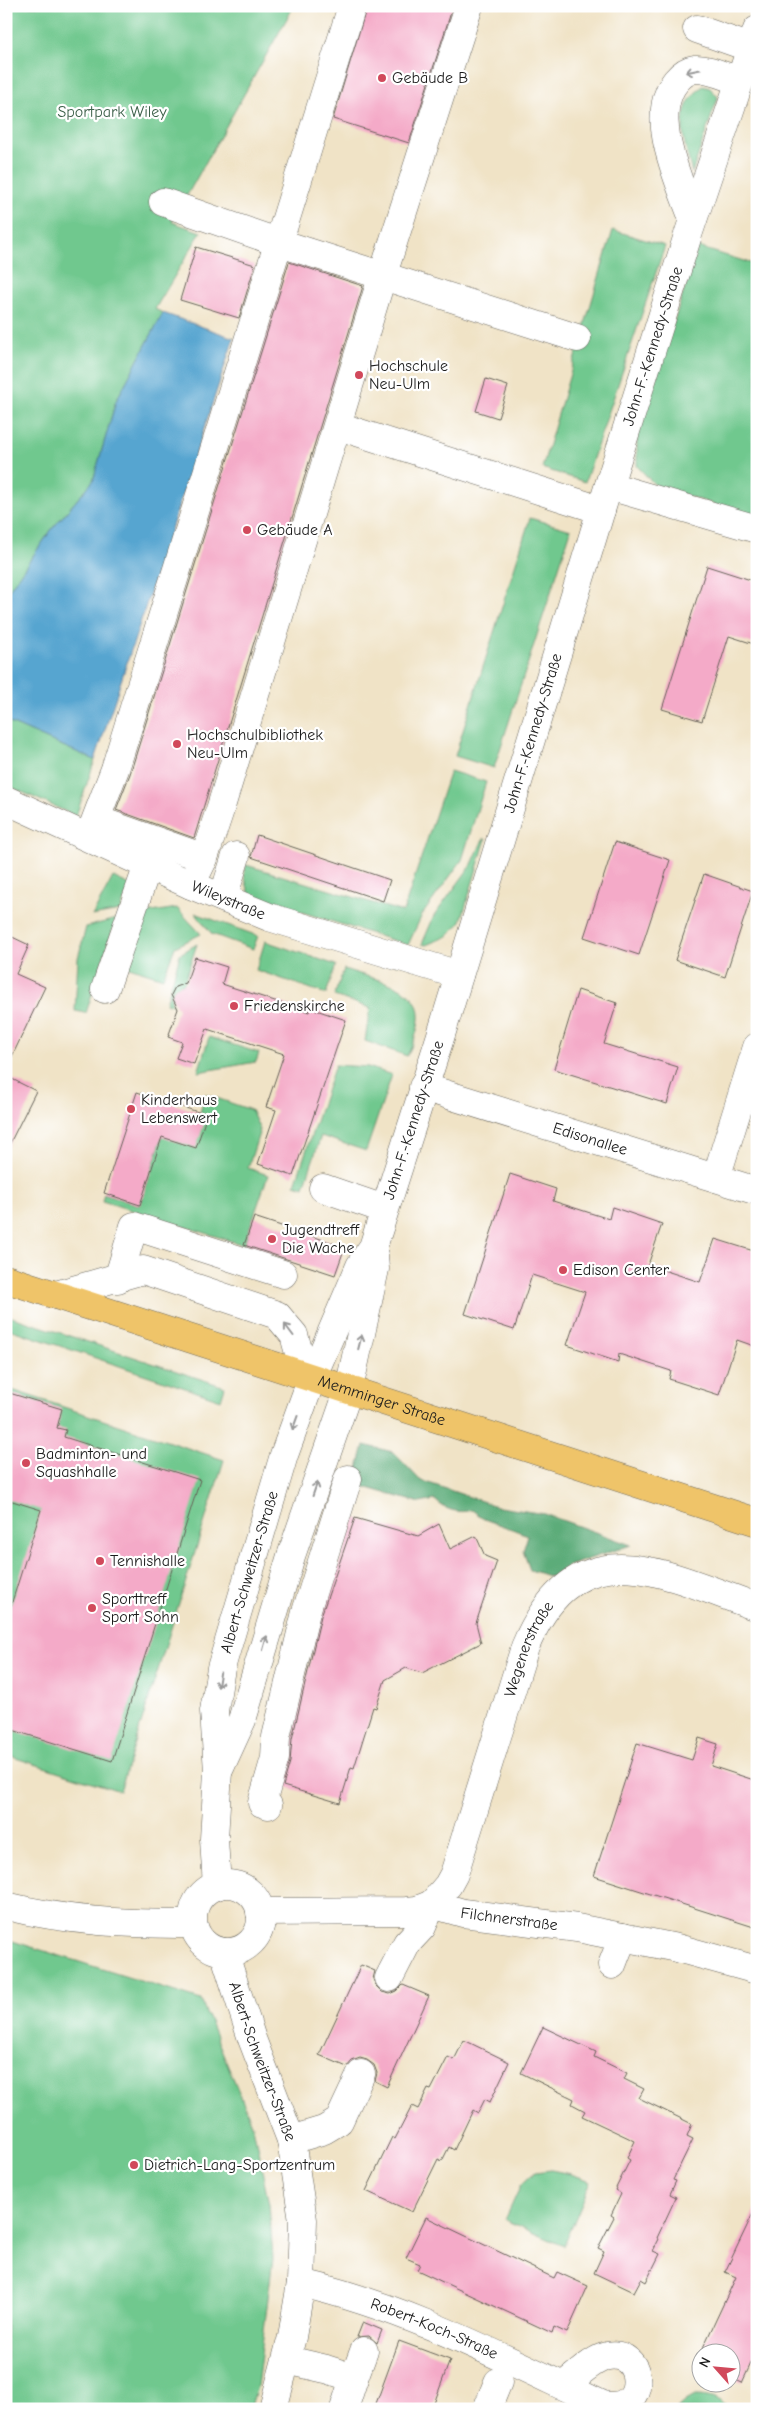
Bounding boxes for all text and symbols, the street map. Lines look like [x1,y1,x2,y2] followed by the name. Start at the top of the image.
[685,67,701,77] one-way arrow
[392,69,468,87] place label: Gebäude B
[376,72,388,84] marker: Gebäude B
[57,103,167,121] park label: Sportpark Wiley
[619,264,686,428] street label: John-F.-Kennedy-Straße
[369,357,448,393] place label: Hochschule Neu-Ulm
[353,369,365,381] marker: Hochschule Neu-Ulm
[257,521,333,539] place label: Gebäude A
[241,524,253,536] marker: Gebäude A
[500,651,566,815] street label: John-F.-Kennedy-Straße
[187,726,323,762] place label: Hochschulbibliothek Neu-Ulm
[171,738,183,750] marker: Hochschulbibliothek Neu-Ulm
[189,877,268,924] street label: Wileystraße
[244,997,345,1015] place label: Friedenskirche
[228,1000,240,1012] marker: Friedenskirche
[380,1038,448,1202] street label: John-F.-Kennedy-Straße
[141,1091,217,1127] place label: Kinderhaus Lebenswert
[125,1103,137,1115] marker: Kinderhaus Lebenswert
[551,1119,630,1159] street label: Edisonallee
[282,1221,360,1257] place label: Jugendtreff Die Wache
[266,1233,278,1245] marker: Jugendtreff Die Wache
[573,1261,670,1279] place label: Edison Center
[557,1264,569,1276] marker: Edison Center
[284,1323,294,1337] one-way arrow
[356,1335,365,1351] one-way arrow
[316,1372,448,1430] street label: Memminger Straße
[290,1415,299,1431] one-way arrow
[36,1445,147,1481] place label: Badminton- und Squashhalle
[20,1457,32,1469] marker: Badminton- und Squashhalle
[311,1482,320,1497] one-way arrow
[217,1489,282,1655] street label: Albert-Schweitzer-Straße
[110,1552,185,1570] place label: Tennishalle
[94,1555,106,1567] marker: Tennishalle
[102,1590,179,1626] place label: Sporttreff Sport Sohn
[501,1598,557,1699] street label: Wegenerstraße
[86,1602,98,1614] marker: Sporttreff Sport Sohn
[260,1636,270,1652] one-way arrow
[214,1671,224,1687] one-way arrow
[459,1904,559,1934] street label: Filchnerstraße
[225,1980,300,2144] street label: Albert-Schweitzer-Straße
[144,2156,335,2174] place label: Dietrich-Lang-Sportzentrum
[128,2159,140,2171] marker: Dietrich-Lang-Sportzentrum
[368,2295,501,2363] street label: Robert-Koch-Straße
[690,2342,740,2392] north arrow
[695,2354,715,2370] text: N

